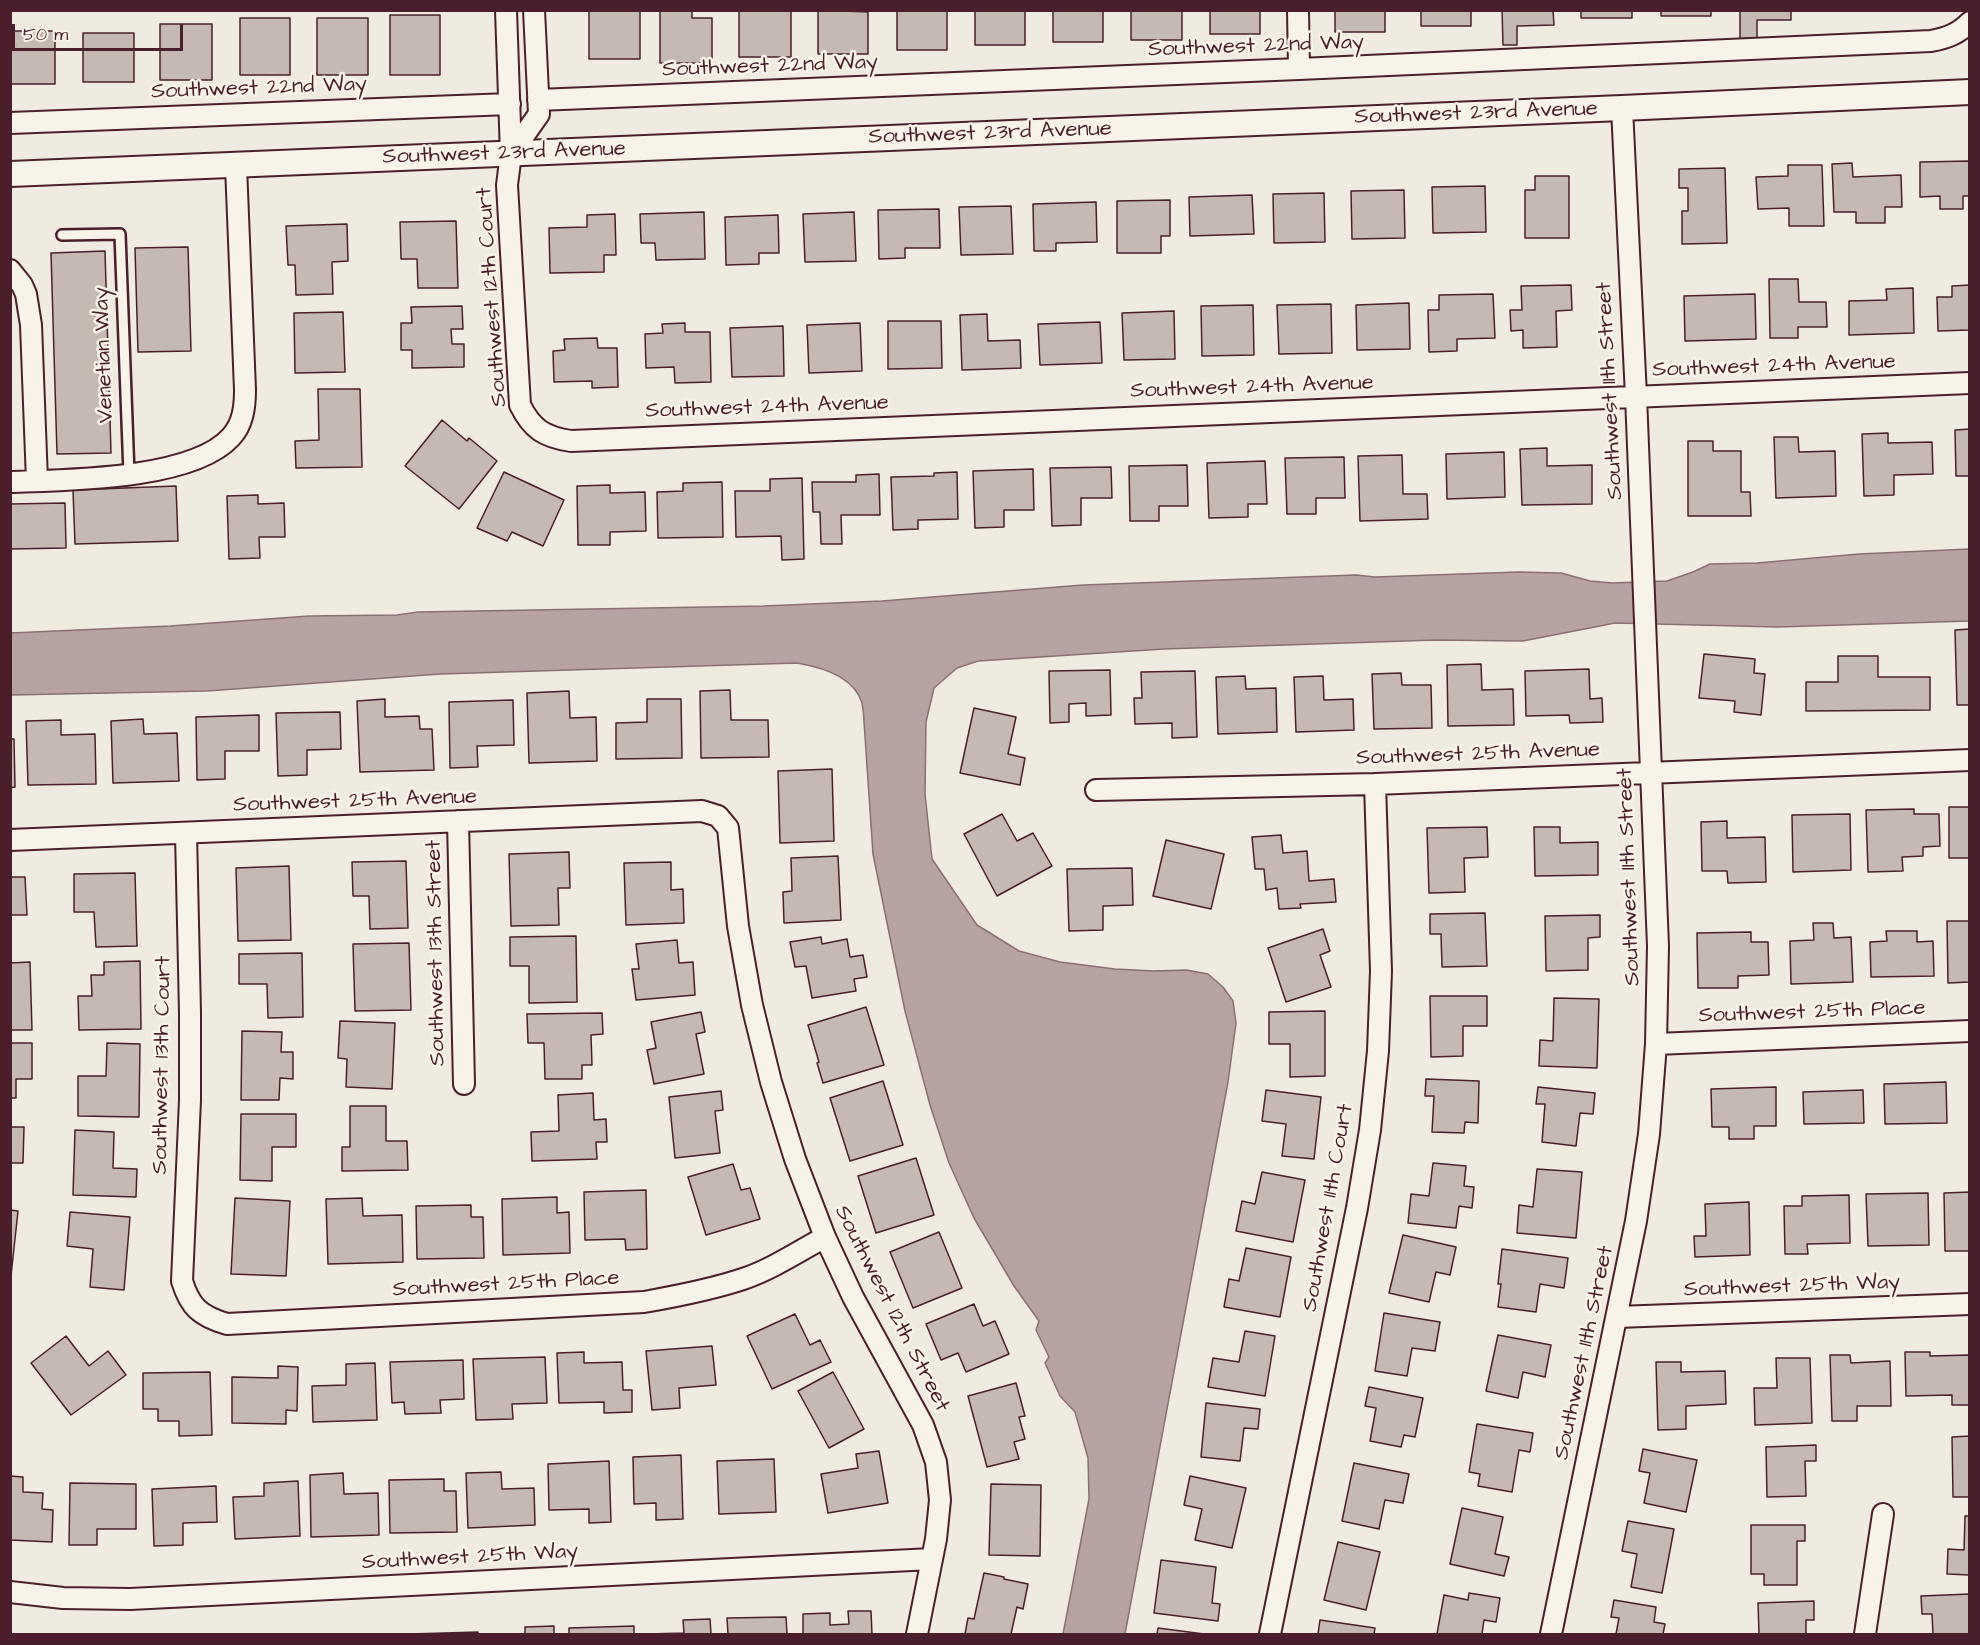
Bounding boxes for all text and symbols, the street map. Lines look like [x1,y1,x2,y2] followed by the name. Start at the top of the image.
[15,12,186,50] scale bar
[23,22,68,47] text: 50 m
[1148,30,1364,64] street label: Southwest 22nd Way
[662,50,878,84] street label: Southwest 22nd Way
[151,72,367,106] street label: Southwest 22nd Way
[1354,97,1598,131] street label: Southwest 23rd Avenue
[868,117,1112,151] street label: Southwest 23rd Avenue
[382,137,626,171] street label: Southwest 23rd Avenue
[472,186,514,408] street label: Southwest 12th Court
[1592,281,1630,501] street label: Southwest 11th Street
[89,287,121,423] street label: Venetian Way
[1652,350,1896,384] street label: Southwest 24th Avenue
[1130,371,1374,405] street label: Southwest 24th Avenue
[645,391,889,425] street label: Southwest 24th Avenue
[1356,738,1600,772] street label: Southwest 25th Avenue
[1613,768,1647,986] street label: Southwest 11th Street
[233,785,477,819] street label: Southwest 25th Avenue
[422,840,452,1066] street label: Southwest 13th Street
[148,955,178,1175] street label: Southwest 13th Court
[1698,996,1926,1030] street label: Southwest 25th Place
[1298,1102,1360,1314] street label: Southwest 11th Court
[828,1202,954,1416] street label: Southwest 12th Street
[1549,1244,1621,1462] street label: Southwest 11th Street
[392,1266,620,1304] street label: Southwest 25th Place
[1683,1270,1901,1304] street label: Southwest 25th Way
[361,1539,579,1577] street label: Southwest 25th Way

